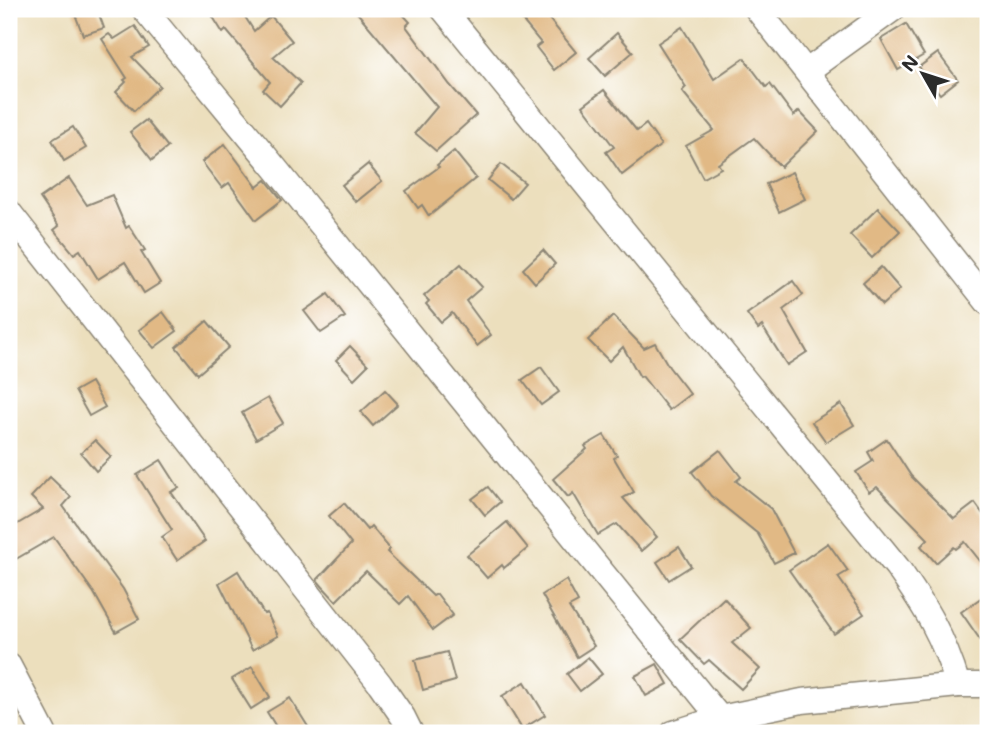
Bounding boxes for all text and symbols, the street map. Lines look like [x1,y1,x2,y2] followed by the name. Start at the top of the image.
[888,38,958,108] north arrow
[895,50,924,76] text: N

